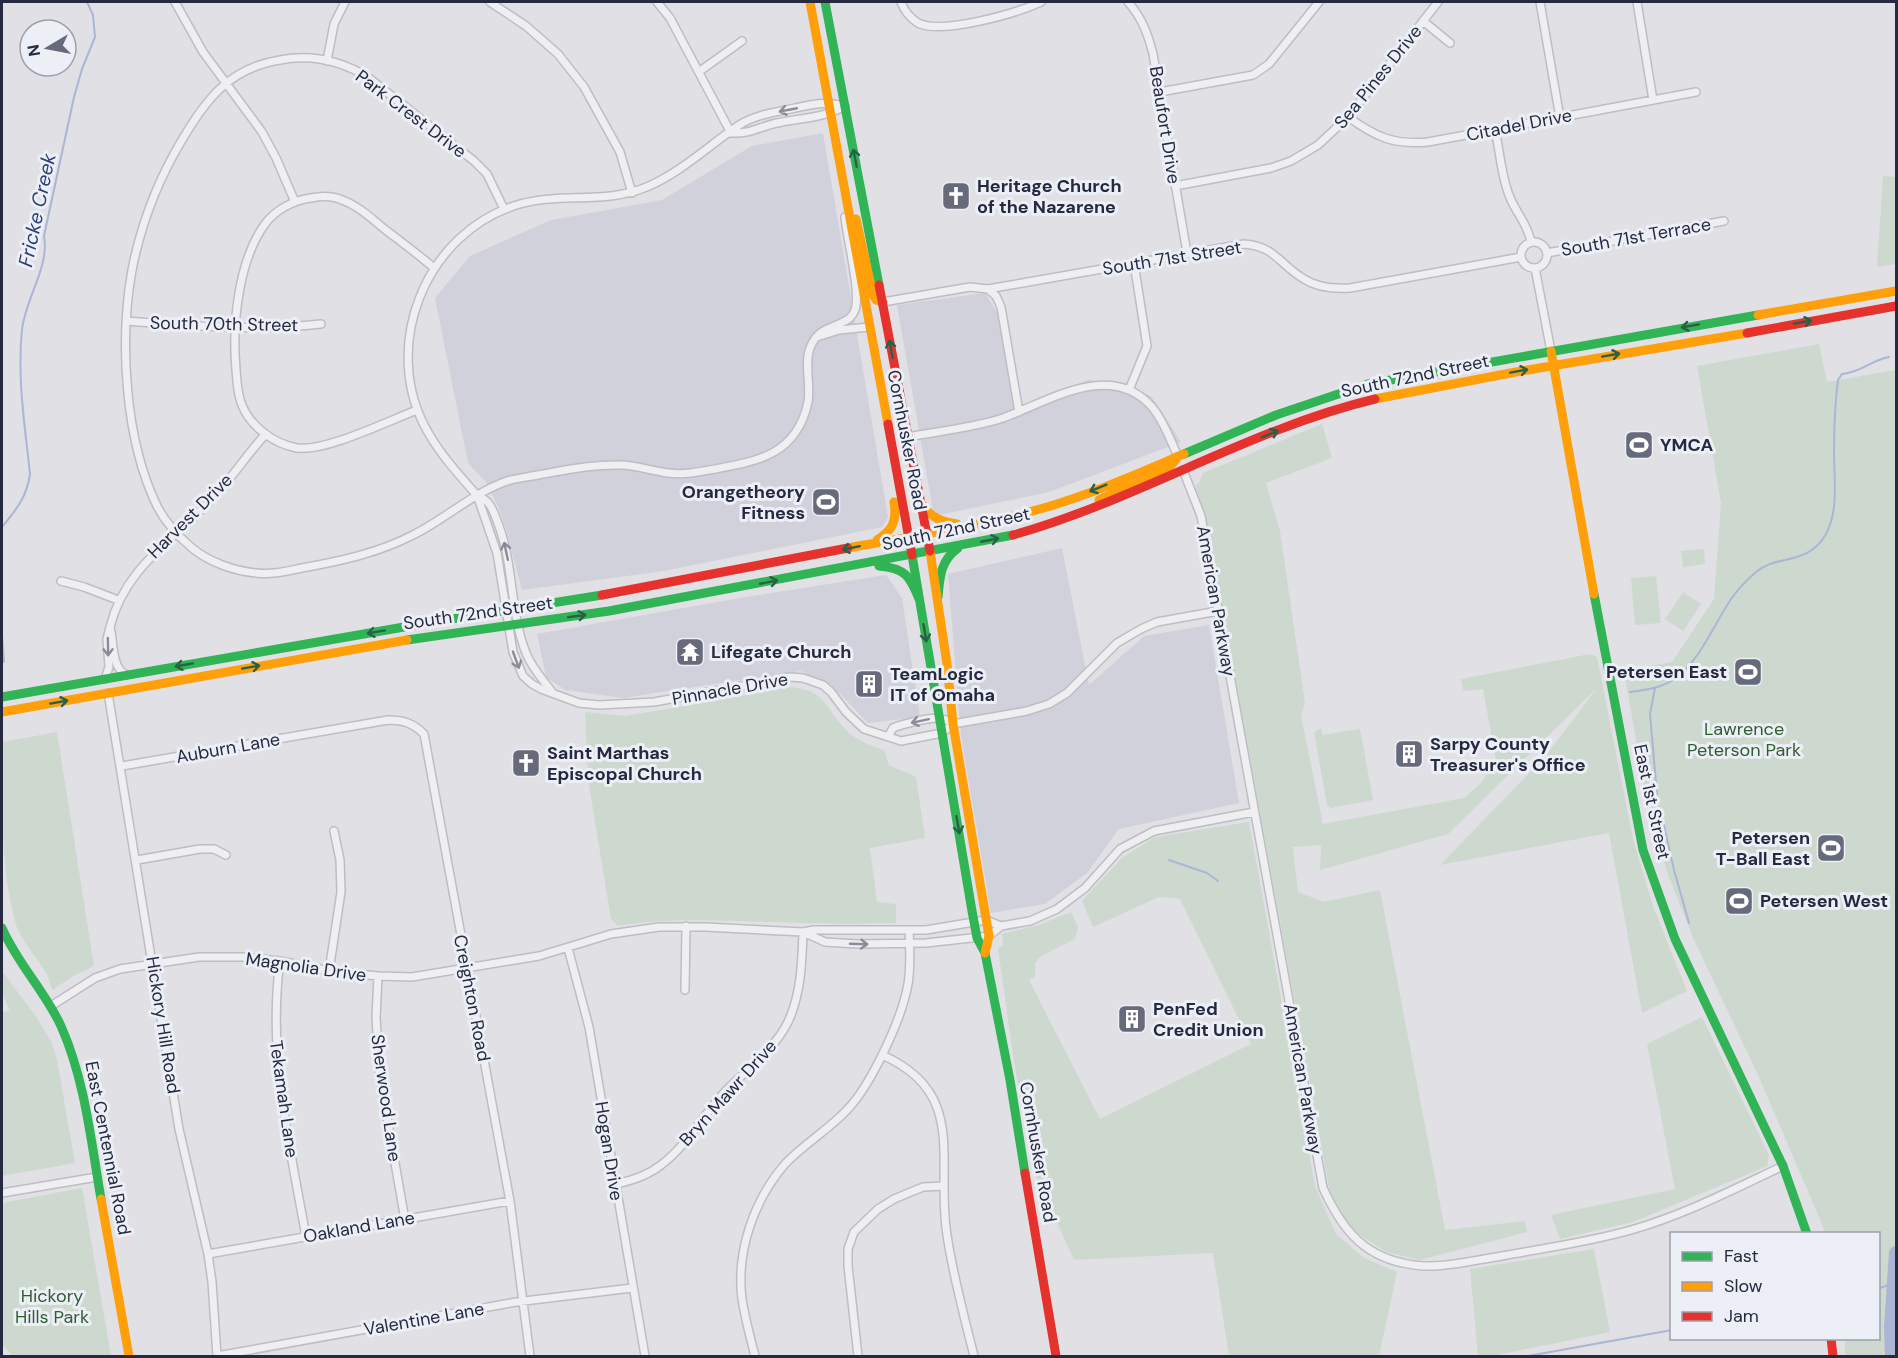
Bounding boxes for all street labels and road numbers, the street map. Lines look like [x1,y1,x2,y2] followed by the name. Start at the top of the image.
[1329,20,1427,134] street label: Sea Pines Drive
[351,64,471,164] street label: Park Crest Drive
[1144,64,1186,186] street label: Beaufort Drive
[1464,103,1574,147] street label: Citadel Drive
[1559,212,1713,262] street label: South 71st Terrace
[1101,235,1243,281] street label: South 71st Street
[150,311,298,337] street label: South 70th Street
[1339,349,1491,403] street label: South 72nd Street
[882,368,932,512] street label: Cornhusker Road
[142,468,238,564] street label: Harvest Drive
[880,502,1032,556] street label: South 72nd Street
[1191,524,1241,678] street label: American Parkway
[402,591,554,635] street label: South 72nd Street
[670,667,790,711] street label: Pinnacle Drive
[174,727,282,769] street label: Auburn Lane
[1628,742,1676,862] street label: East 1st Street
[448,933,496,1063] street label: Creighton Road
[244,947,368,987] street label: Magnolia Drive
[140,955,186,1095] street label: Hickory Hill Road
[1278,1002,1328,1156] street label: American Parkway
[365,1033,407,1163] street label: Sherwood Lane
[674,1035,782,1151] street label: Bryn Mawr Drive
[264,1039,304,1159] street label: Tekamah Lane
[79,1059,137,1237] street label: East Centennial Road
[1014,1080,1062,1224] street label: Cornhusker Road
[589,1100,629,1202] street label: Hogan Drive
[301,1205,417,1249] street label: Oakland Lane
[362,1297,486,1341] street label: Valentine Lane

